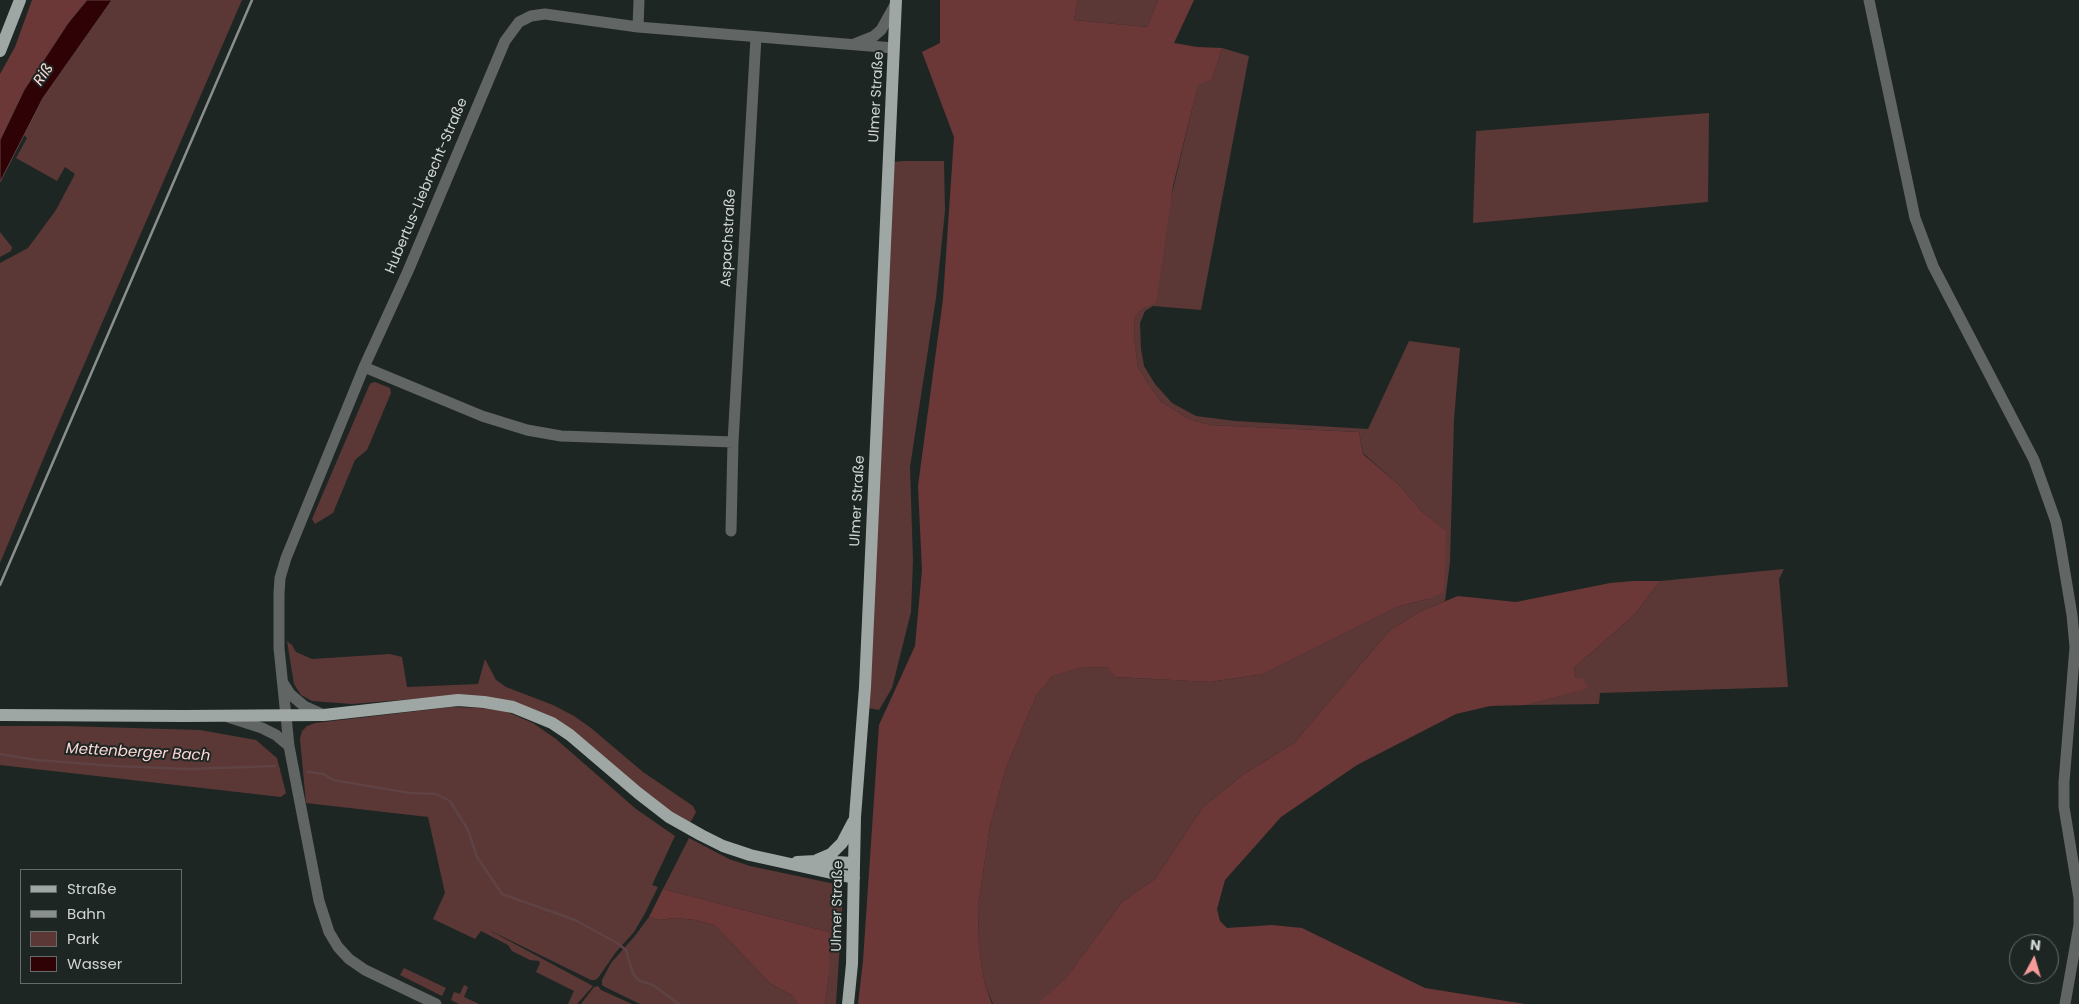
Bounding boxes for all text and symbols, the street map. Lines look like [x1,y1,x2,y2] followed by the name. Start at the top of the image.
[866,51,888,143] street label: Ulmer Straße
[30,61,58,89] water label: Riß
[382,96,472,276] street label: Hubertus-Liebrecht-Straße
[718,188,740,288] street label: Aspachstraße
[847,455,869,547] street label: Ulmer Straße
[65,740,211,766] water label: Mettenberger Bach
[829,860,847,952] street label: Ulmer Straße
[20,869,182,984] legend
[67,878,117,899] text: Straße
[67,903,106,924] text: Bahn
[67,928,99,949] text: Park
[2009,934,2059,984] north arrow
[2029,935,2042,956] text: N
[67,953,122,974] text: Wasser

